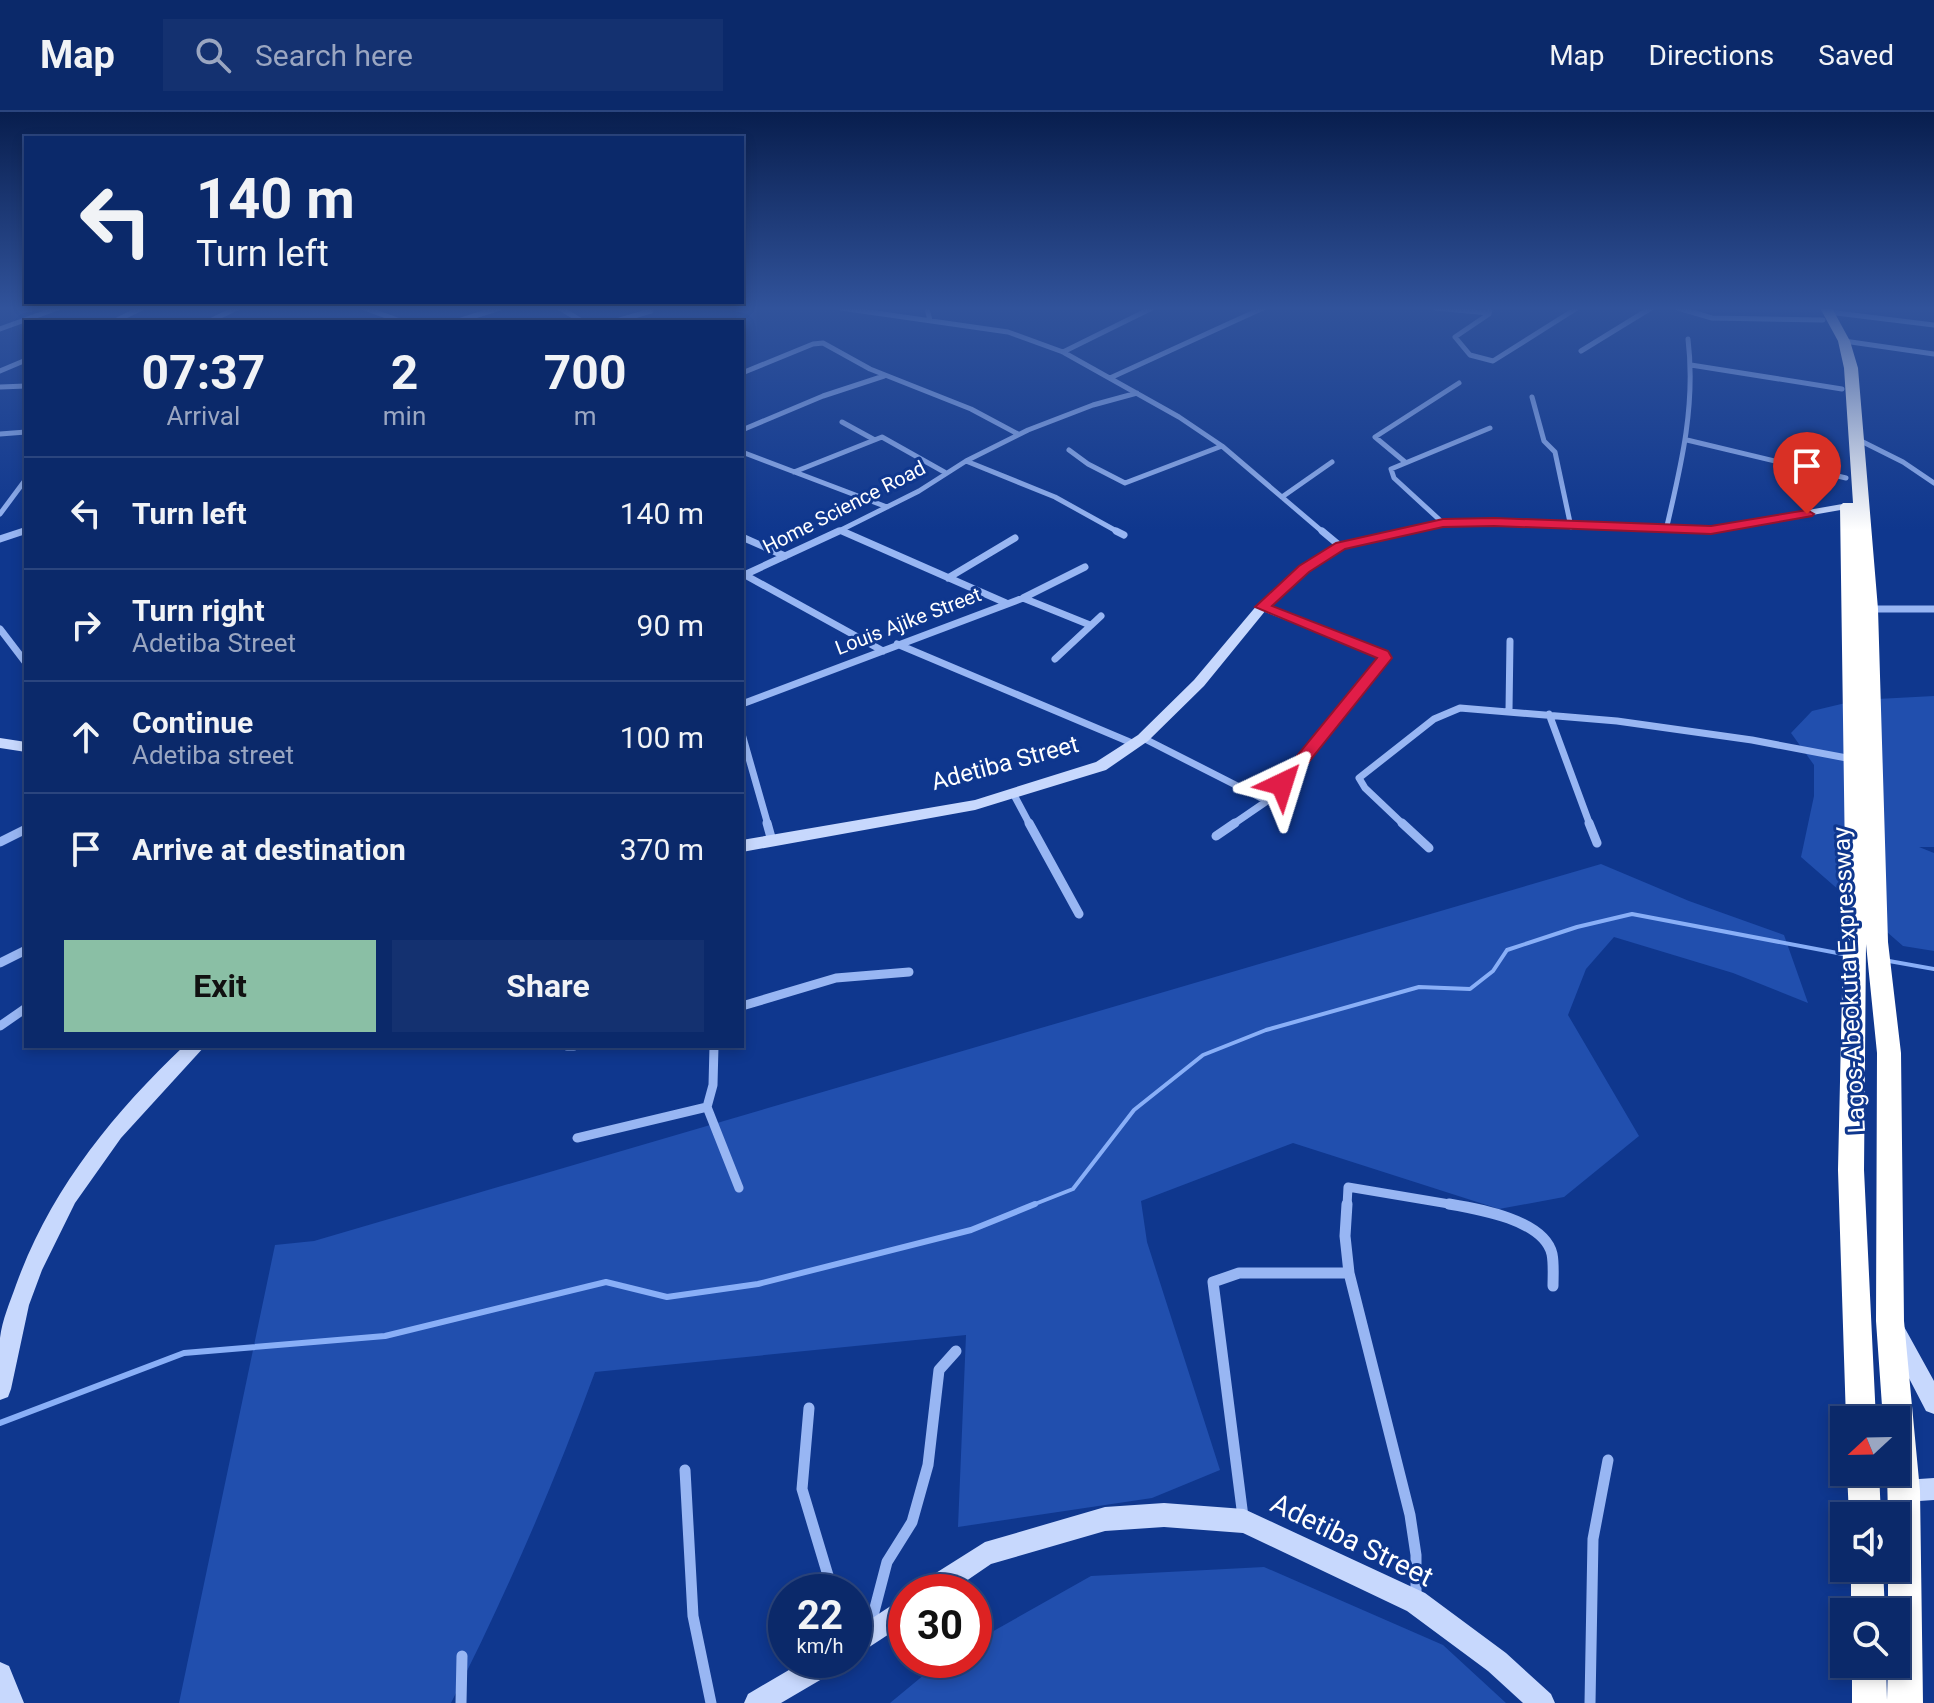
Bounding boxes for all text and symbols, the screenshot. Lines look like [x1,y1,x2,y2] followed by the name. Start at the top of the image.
[163,19,723,91] search box
[40,33,115,77] text: Map
[191,33,235,77] icon: search
[255,38,413,73] text: Search here
[1549,39,1605,72] text: Map
[1649,39,1774,72] text: Directions
[1818,39,1894,72] text: Saved
[196,166,355,232] text: 140 m
[64,168,168,272] icon: left
[196,233,329,275] text: Turn left
[142,344,265,401] text: 07:37
[391,344,418,401] text: 2
[544,344,626,401] text: 700
[167,401,240,431] text: Arrival
[383,401,426,431] text: min
[574,401,597,431] text: m
[1773,432,1841,514] pin
[1785,444,1829,488] icon: arrive
[759,456,929,558] street label: Home Science Road
[64,491,108,535] icon: left
[132,496,247,531] text: Turn left
[620,496,704,531] text: 140 m
[832,582,984,660] street label: Louis Ajike Street
[132,593,265,628] text: Turn right
[64,603,108,647] icon: right
[637,608,704,643] text: 90 m
[132,628,296,658] text: Adetiba Street
[132,705,253,740] text: Continue
[64,715,108,759] icon: ahead
[620,720,704,755] text: 100 m
[928,730,1082,796] street label: Adetiba Street
[132,740,294,770] text: Adetiba street
[1240,742,1324,826] position arrow
[1827,826,1871,1134] street label: Lagos-Abeokuta Expressway
[64,827,108,871] icon: arrive
[132,832,406,867] text: Arrive at destination
[620,832,704,867] text: 370 m
[64,940,376,1032] button: Exit
[392,940,704,1032] button: Share
[1830,1406,1910,1486] north arrow
[1830,1406,1910,1678] map controls
[1265,1486,1439,1594] street label: Adetiba Street
[1830,1502,1910,1582] button: sound
[888,1574,992,1678] speed limit sign: 30
[797,1592,843,1639] text: 22
[1830,1598,1910,1678] button: search
[797,1634,843,1658] text: km/h

